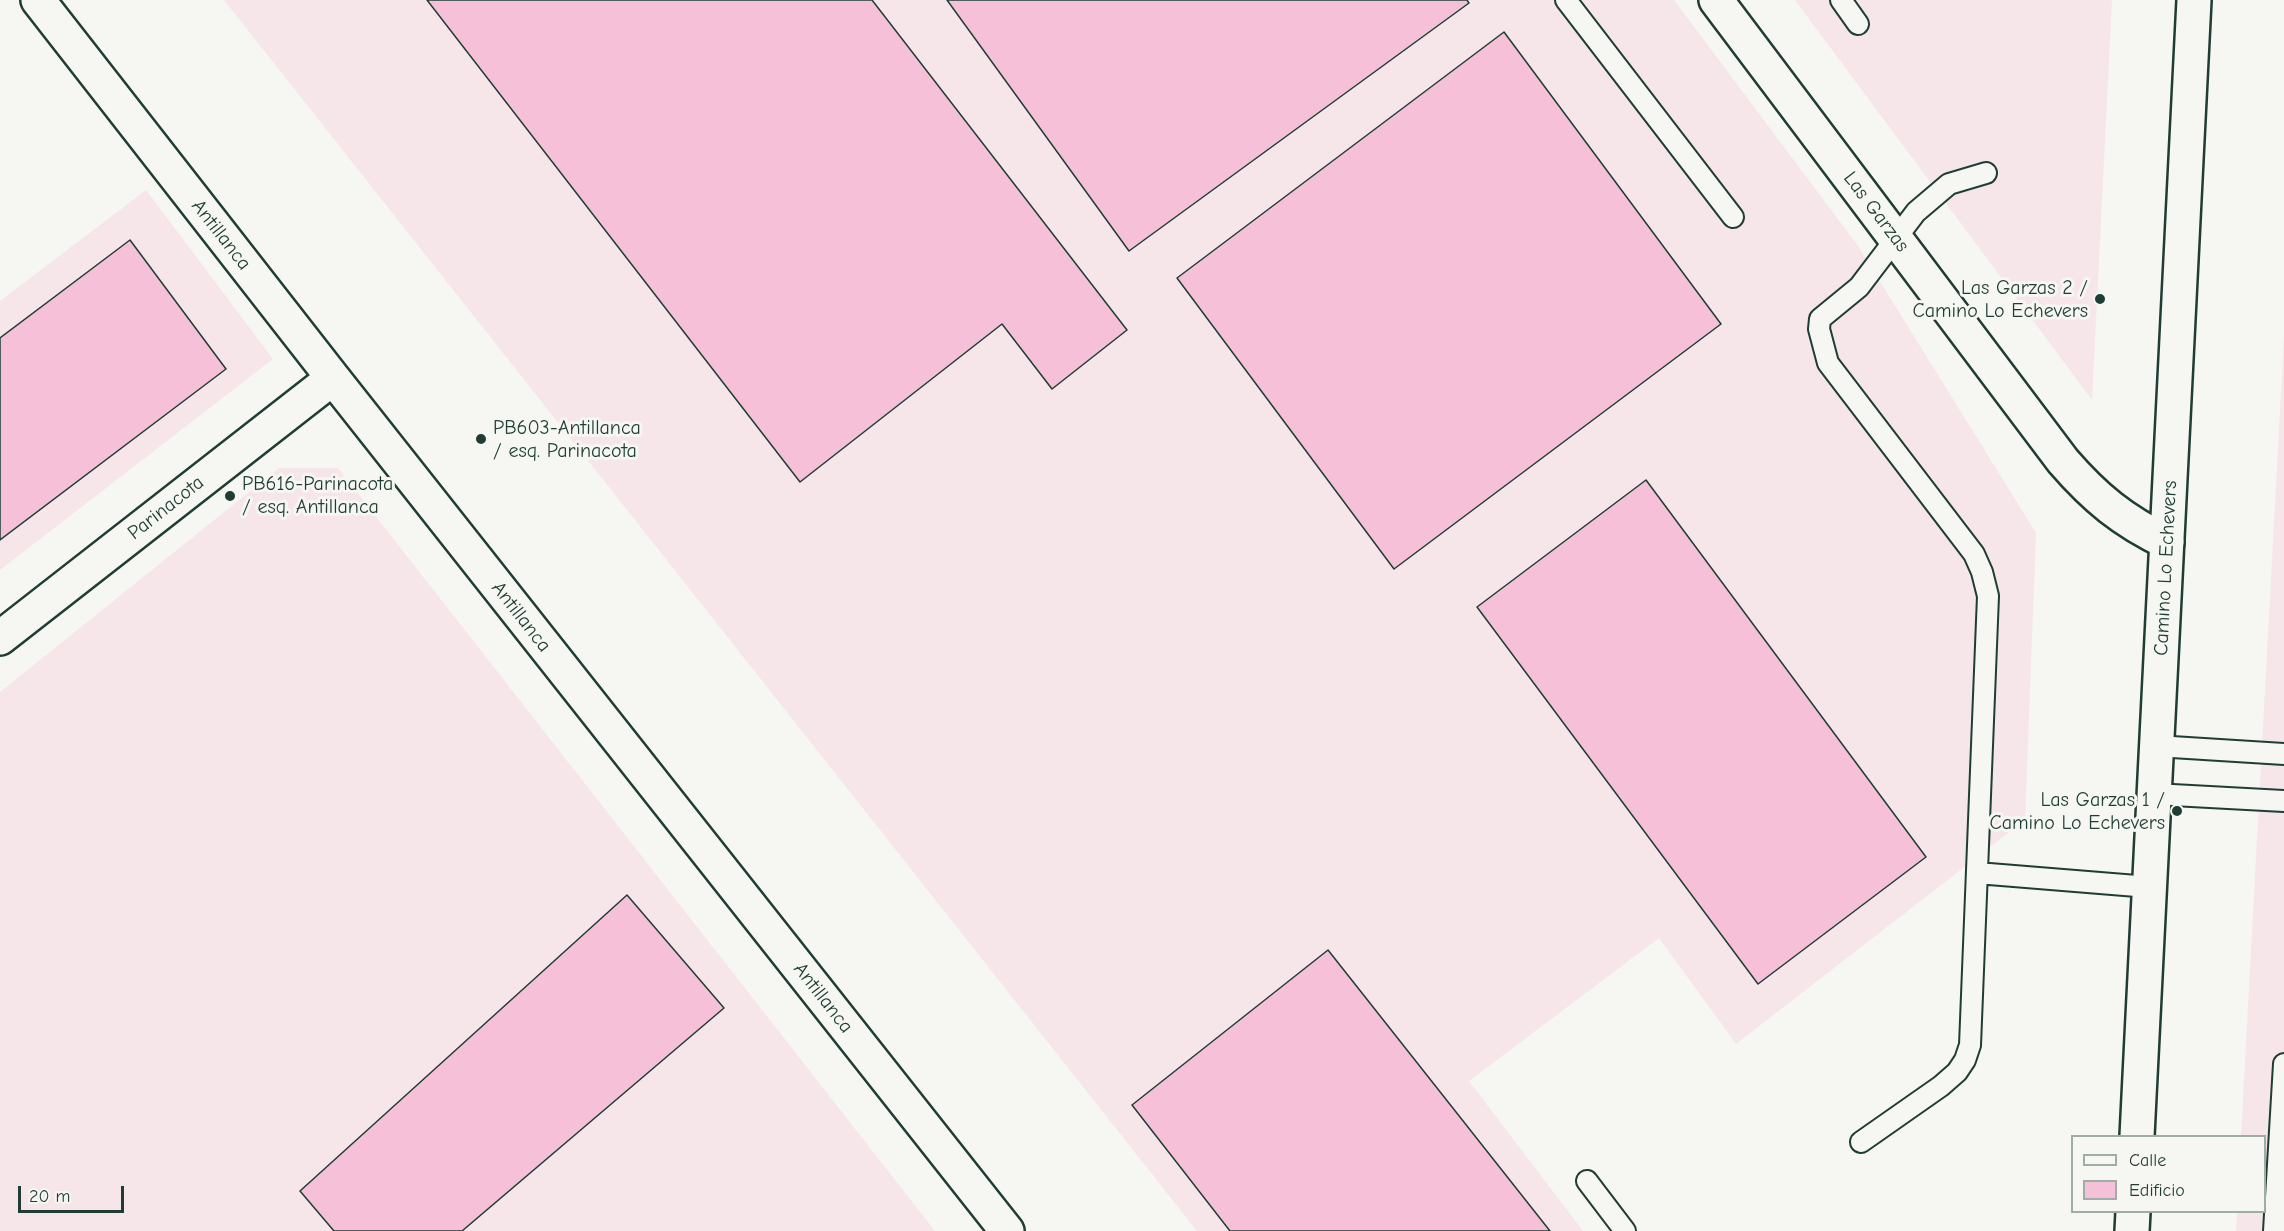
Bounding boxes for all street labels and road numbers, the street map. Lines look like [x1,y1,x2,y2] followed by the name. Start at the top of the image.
[1838,167,1914,257] street label: Las Garzas
[186,195,256,275] street label: Antillanca
[123,471,209,545] street label: Parinacota
[2149,480,2183,656] street label: Camino Lo Echevers
[486,577,556,657] street label: Antillanca
[788,958,858,1038] street label: Antillanca

